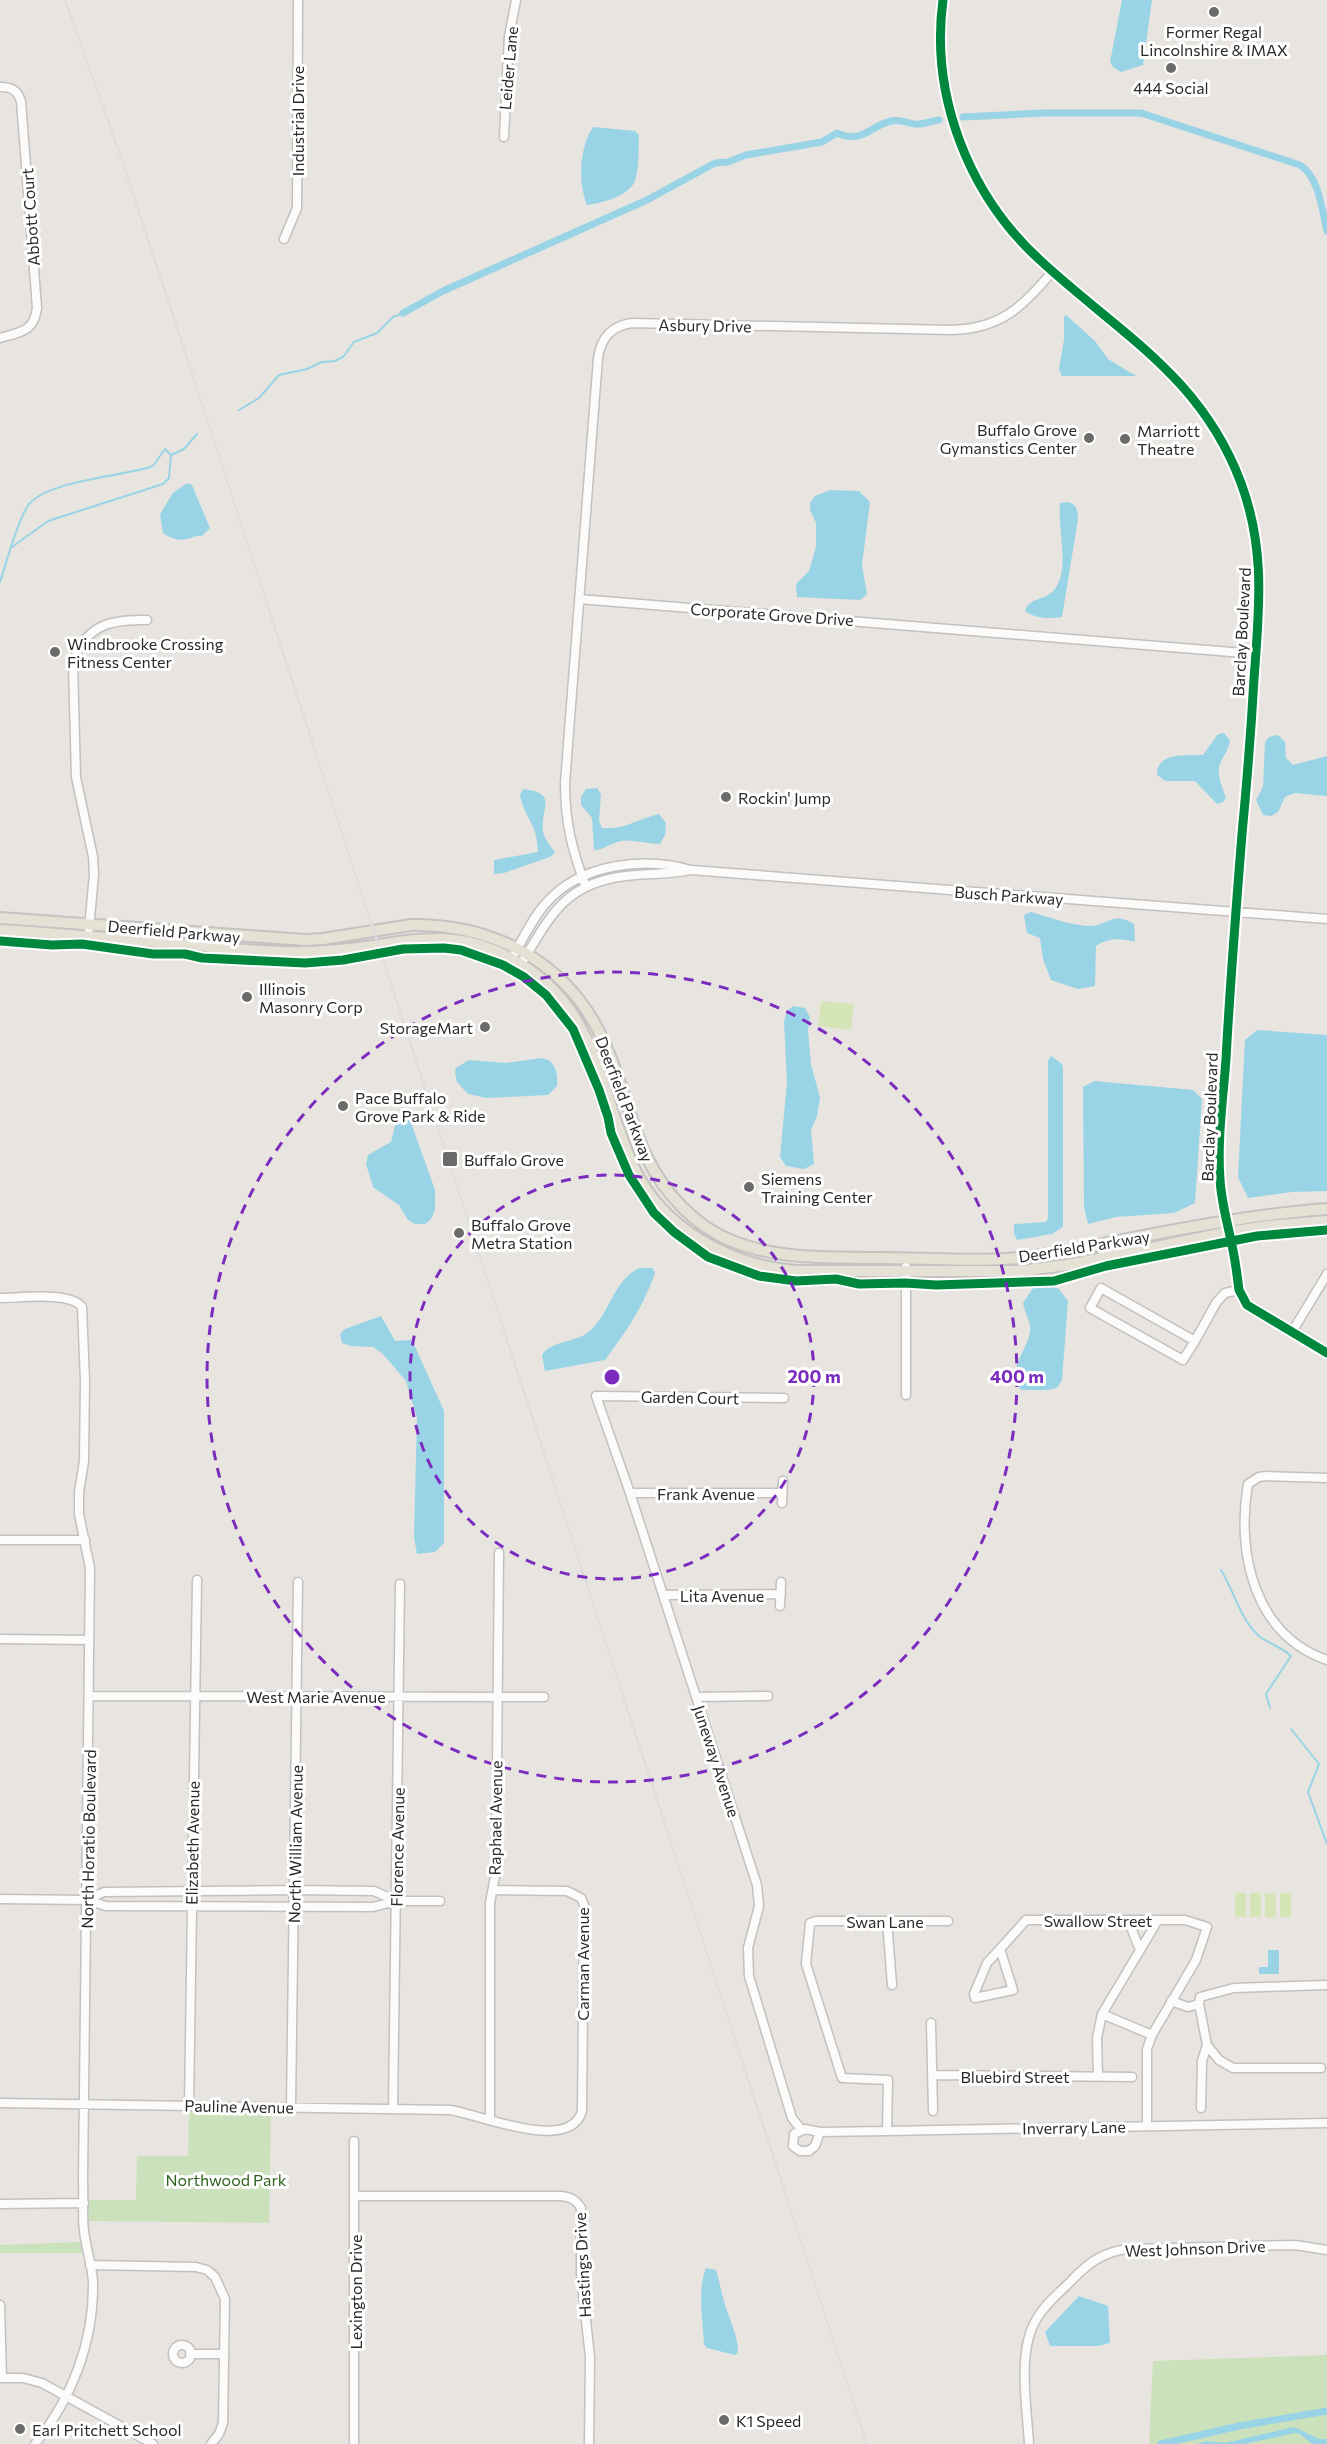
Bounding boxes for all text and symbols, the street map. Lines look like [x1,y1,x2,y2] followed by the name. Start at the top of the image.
[1207,5,1221,19] marker: Former Regal Lincolnshire & IMAX
[1140,22,1288,59] place label: Former Regal Lincolnshire & IMAX
[495,25,521,111] street label: Leider Lane
[1164,61,1178,75] marker: 444 Social
[288,66,307,176] street label: Industrial Drive
[1133,78,1209,97] place label: 444 Social
[17,167,43,267] street label: Abbott Court
[658,315,752,335] street label: Asbury Drive
[940,420,1078,457] place label: Buffalo Grove Gymanstics Center
[1137,421,1200,458] place label: Marriott Theatre
[1082,431,1096,445] marker: Buffalo Grove Gymanstics Center
[1118,432,1132,446] marker: Marriott Theatre
[1228,567,1254,697] street label: Barclay Boulevard
[690,599,854,629] street label: Corporate Grove Drive
[67,634,224,671] place label: Windbrooke Crossing Fitness Center
[48,645,62,659] marker: Windbrooke Crossing Fitness Center
[738,788,831,807] place label: Rockin' Jump
[719,790,733,804] marker: Rockin' Jump
[954,882,1064,908] street label: Busch Parkway
[107,916,241,946] street label: Deerfield Parkway
[259,979,363,1016] place label: Illinois Masonry Corp
[240,990,254,1004] marker: Illinois Masonry Corp
[380,1018,473,1037] place label: StorageMart
[478,1020,492,1034] marker: StorageMart
[592,1034,658,1164] street label: Deerfield Parkway
[1197,1052,1221,1182] street label: Barclay Boulevard
[355,1088,485,1125] place label: Pace Buffalo Grove Park & Ride
[336,1099,350,1113] marker: Pace Buffalo Grove Park & Ride
[441,1150,459,1168] marker: Buffalo Grove
[464,1150,564,1169] place label: Buffalo Grove
[761,1169,873,1206] place label: Siemens Training Center
[742,1180,756,1194] marker: Siemens Training Center
[471,1215,572,1252] place label: Buffalo Grove Metra Station
[452,1226,466,1240] marker: Buffalo Grove Metra Station
[1017,1226,1151,1266] street label: Deerfield Parkway
[787,1365,841,1387] text: 200 m
[990,1365,1044,1387] text: 400 m
[602,1367,622,1387] centre of rings
[641,1387,740,1407] street label: Garden Court
[657,1484,755,1503] street label: Frank Avenue
[680,1586,764,1605] street label: Lita Avenue
[246,1687,386,1706] street label: West Marie Avenue
[690,1703,744,1819] street label: Juneway Avenue
[77,1749,99,1929] street label: North Horatio Boulevard
[484,1760,506,1876] street label: Raphael Avenue
[284,1765,306,1923] street label: North William Avenue
[181,1781,203,1905] street label: Elizabeth Avenue
[386,1787,408,1907] street label: Florence Avenue
[573,1907,592,2021] street label: Carman Avenue
[1044,1911,1153,1930] street label: Swallow Street
[846,1912,924,1931] street label: Swan Lane
[961,2067,1070,2086] street label: Bluebird Street
[184,2096,294,2116] street label: Pauline Avenue
[1022,2117,1126,2137] street label: Inverrary Lane
[166,2170,287,2189] park label: Northwood Park
[570,2212,594,2318] street label: Hastings Drive
[346,2235,365,2349] street label: Lexington Drive
[1124,2236,1266,2260] street label: West Johnson Drive
[736,2411,801,2430] place label: K1 Speed
[717,2413,731,2427] marker: K1 Speed
[32,2420,182,2439] place label: Earl Pritchett School
[13,2422,27,2436] marker: Earl Pritchett School

